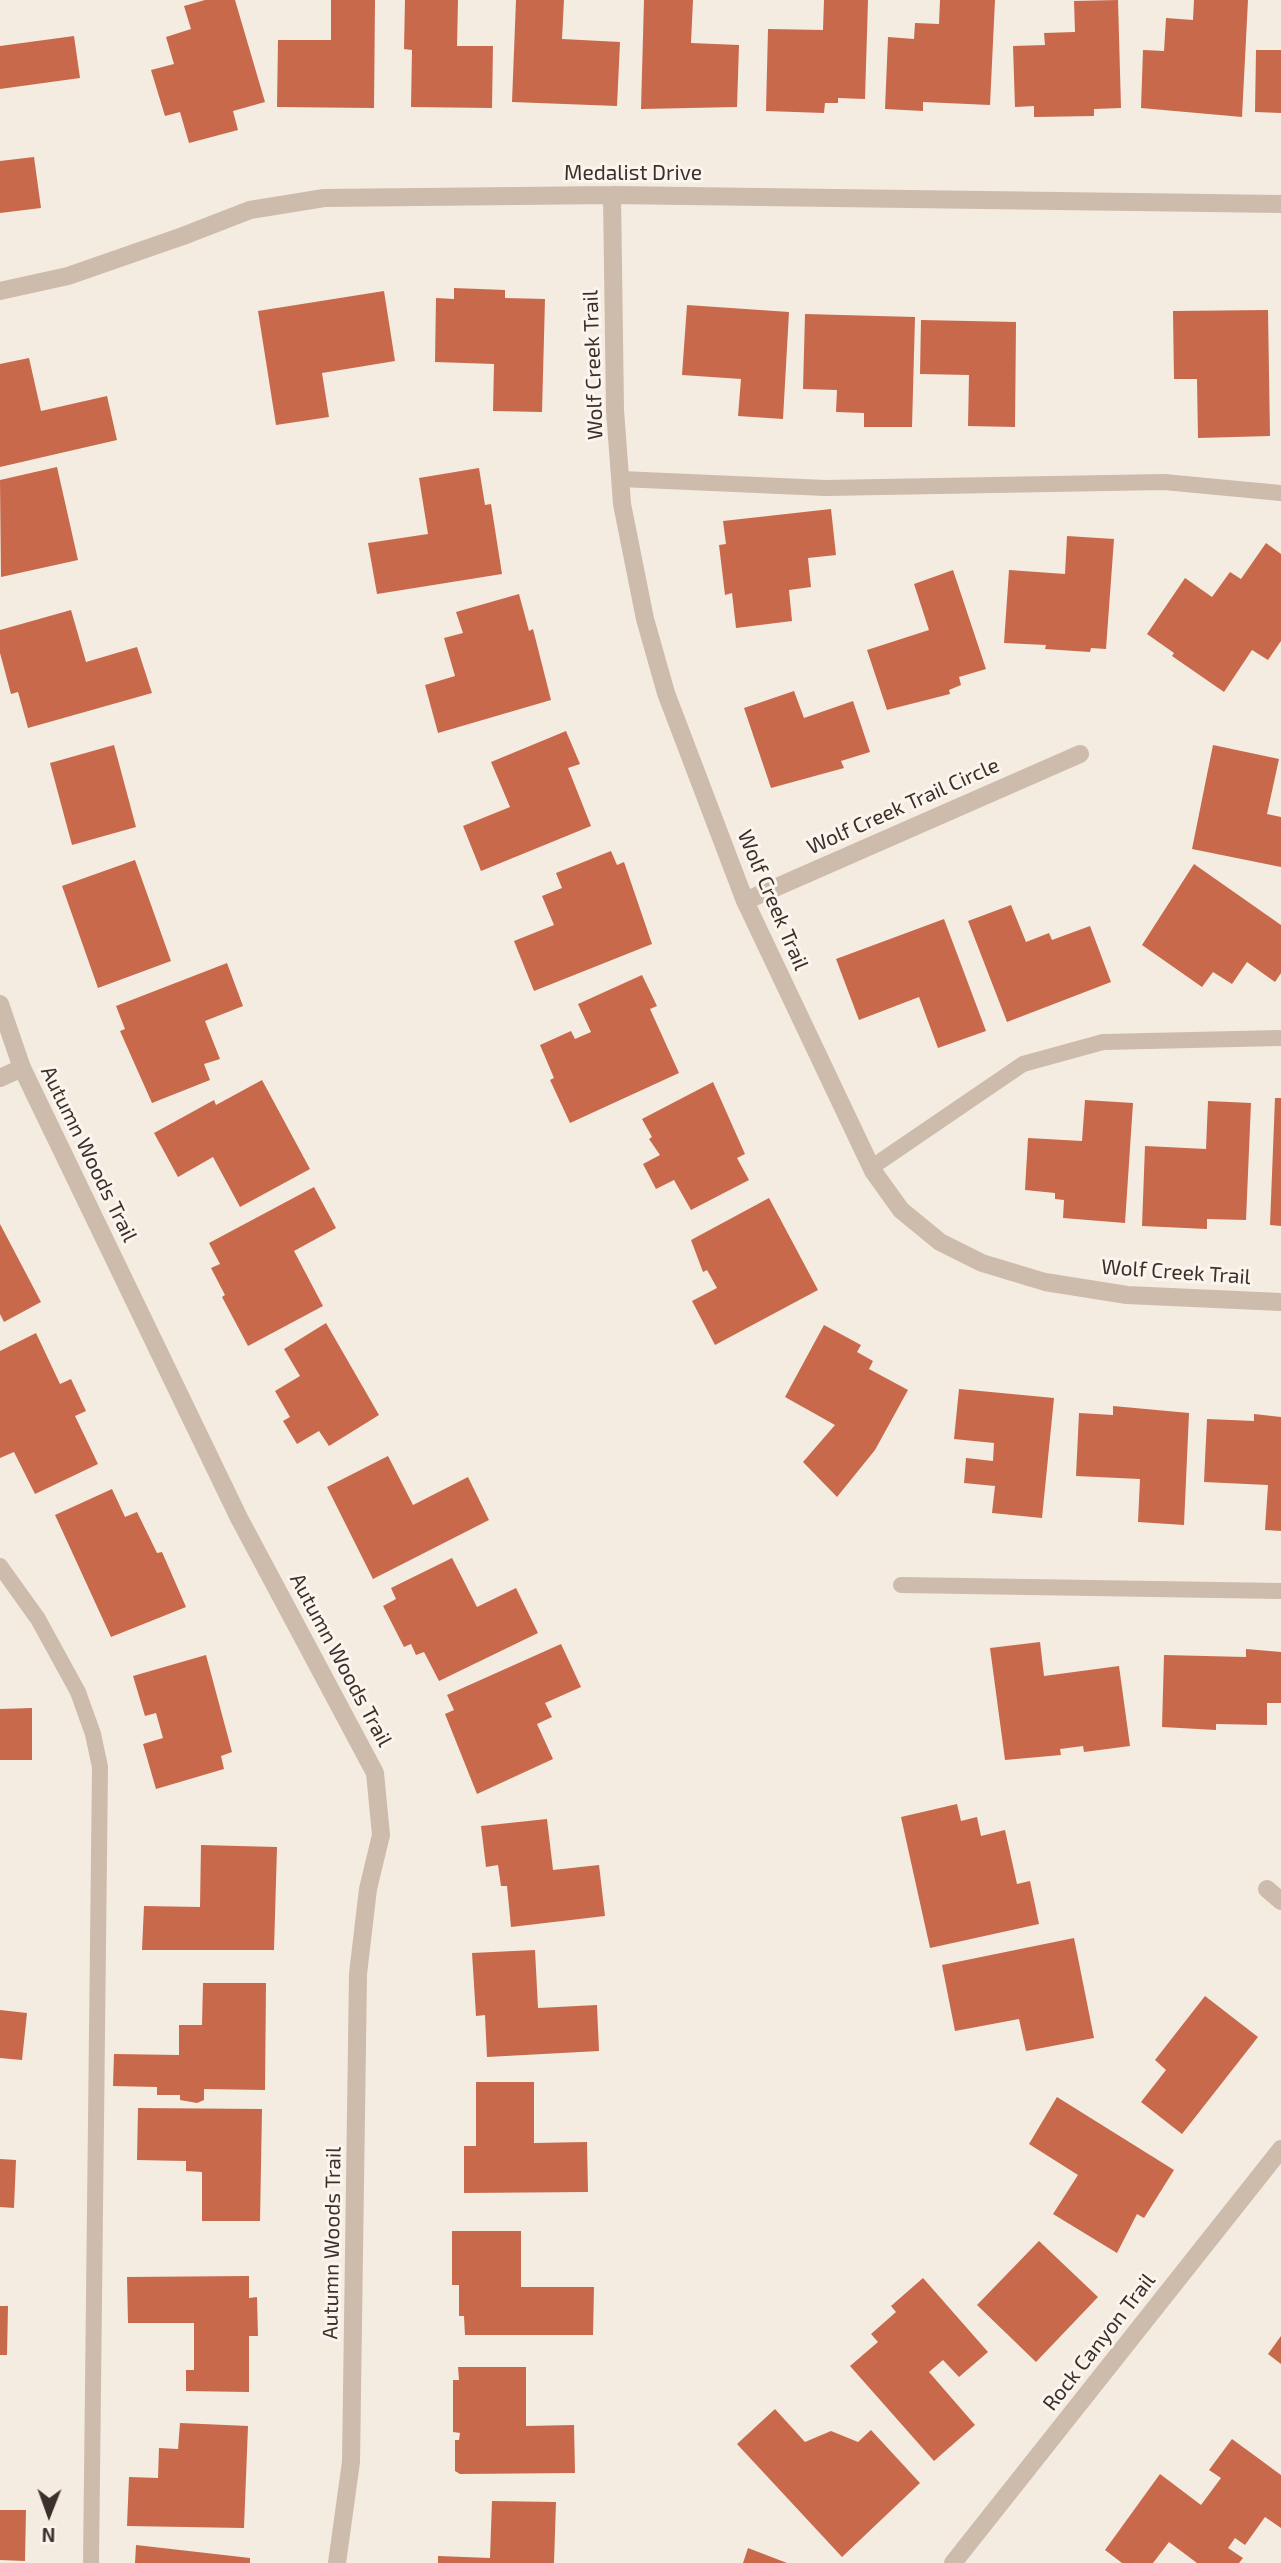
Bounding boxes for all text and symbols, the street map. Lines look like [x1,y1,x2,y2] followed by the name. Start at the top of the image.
[564,160,702,186] street label: Medalist Drive
[578,290,608,440] street label: Wolf Creek Trail
[803,752,1003,860] street label: Wolf Creek Trail Circle
[732,826,814,974] street label: Wolf Creek Trail
[35,1062,143,1246] street label: Autumn Woods Trail
[1100,1254,1252,1290] street label: Wolf Creek Trail
[285,1569,397,1751] street label: Autumn Woods Trail
[318,2146,346,2340] street label: Autumn Woods Trail
[1037,2268,1161,2416] street label: Rock Canyon Trail
[14,2479,84,2549] north arrow
[42,2524,56,2547] text: N

